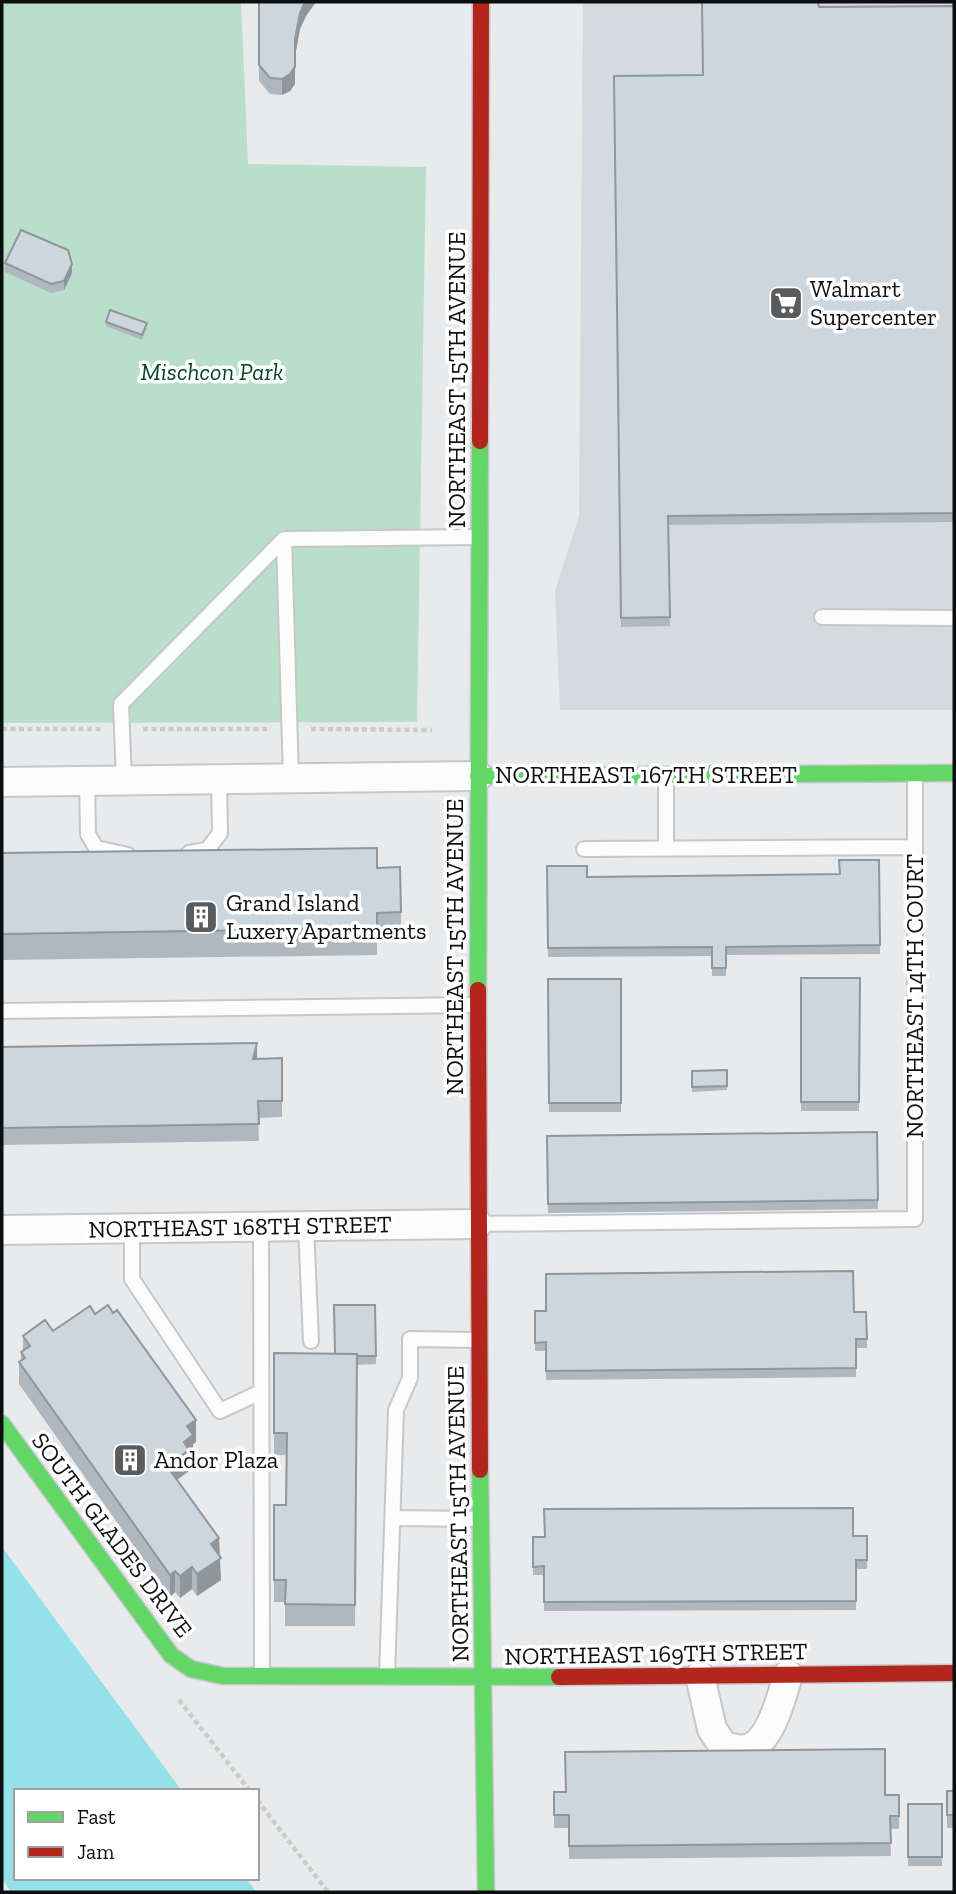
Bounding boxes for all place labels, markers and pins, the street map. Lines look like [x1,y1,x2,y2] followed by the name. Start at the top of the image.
[810,274,937,331] place label: Walmart Supercenter
[767,284,805,322] supermarket icon: Walmart Supercenter
[226,888,426,945] place label: Grand Island Luxery Apartments
[182,898,220,936] building icon: Grand Island Luxery Apartments
[111,1441,149,1479] building icon: Andor Plaza
[154,1445,279,1474] place label: Andor Plaza

